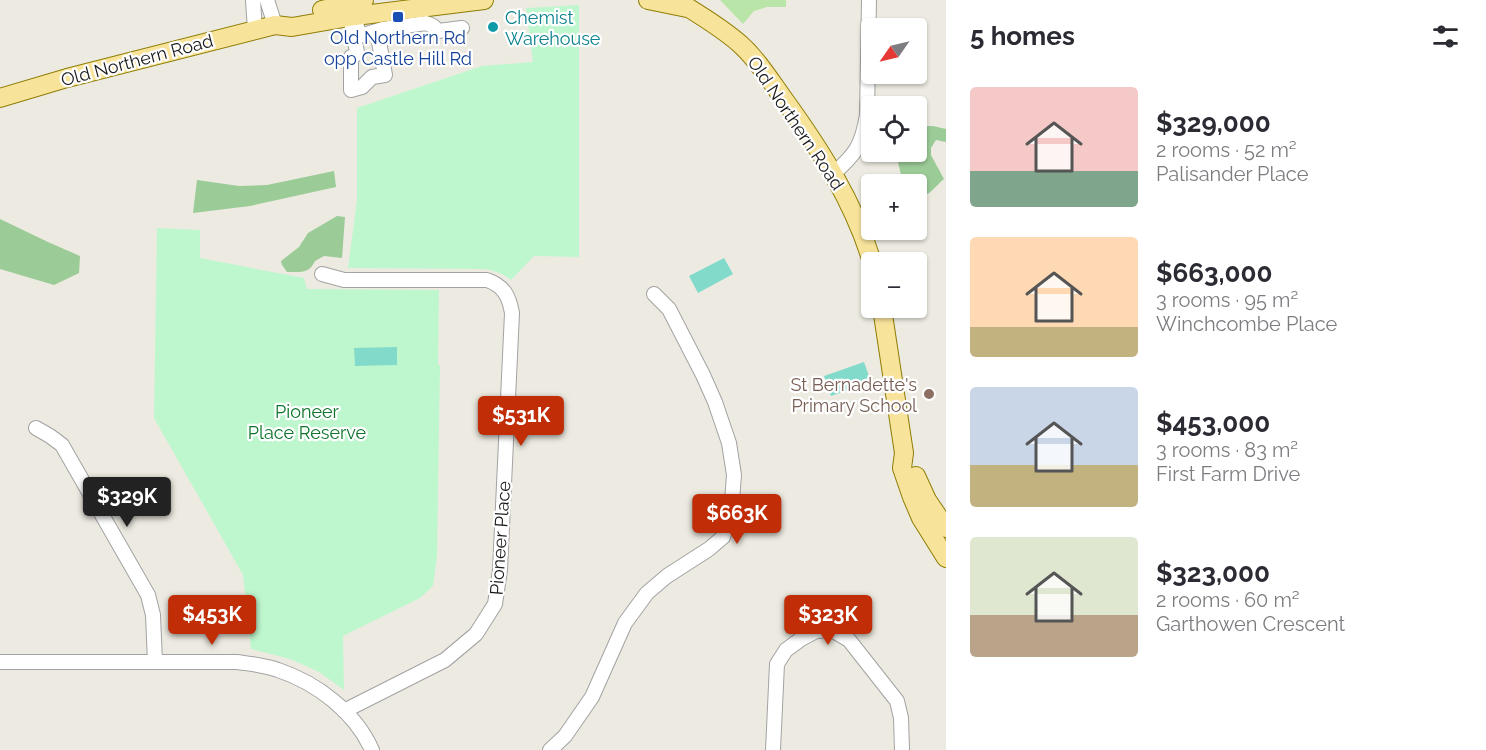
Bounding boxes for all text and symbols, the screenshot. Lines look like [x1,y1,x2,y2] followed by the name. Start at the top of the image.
[505,7,601,49] place label: Chemist Warehouse
[391,10,405,24] marker: Old Northern Rd opp Castle Hill Rd
[861,18,927,84] north arrow
[861,18,927,318] map controls
[486,20,500,34] marker: Chemist Warehouse
[1429,20,1462,53] icon: filters
[970,21,1075,51] text: 5 homes
[324,27,472,69] place label: Old Northern Rd opp Castle Hill Rd
[59,30,215,90] street label: Old Northern Road
[743,52,849,194] street label: Old Northern Road
[861,96,927,162] button: locate
[1156,108,1271,138] text: $329,000
[1018,111,1090,183] icon: home
[1156,138,1297,162] text: 2 rooms · 52 m²
[1156,162,1308,186] text: Palisander Place
[861,174,927,240] button: +
[861,252,927,318] button: −
[1156,258,1272,288] text: $663,000
[1018,261,1090,333] icon: home
[1156,288,1298,312] text: 3 rooms · 95 m²
[1156,312,1337,336] text: Winchcombe Place
[790,374,917,416] place label: St Bernadette's Primary School
[922,387,936,401] marker: St Bernadette's Primary School
[479,396,563,447] pin: $531K
[248,401,367,443] park label: Pioneer Place Reserve
[492,403,550,427] text: $531K
[1156,408,1270,438] text: $453,000
[1018,411,1090,483] icon: home
[1156,438,1298,462] text: 3 rooms · 83 m²
[1156,462,1300,486] text: First Farm Drive
[85,477,169,528] pin: $329K
[486,480,514,596] street label: Pioneer Place
[97,484,157,508] text: $329K
[695,494,779,545] pin: $663K
[706,501,768,525] text: $663K
[1156,558,1270,588] text: $323,000
[1018,561,1090,633] icon: home
[1156,588,1300,612] text: 2 rooms · 60 m²
[170,595,254,646] pin: $453K
[786,595,870,646] pin: $323K
[182,602,242,626] text: $453K
[798,602,858,626] text: $323K
[1156,612,1345,636] text: Garthowen Crescent

